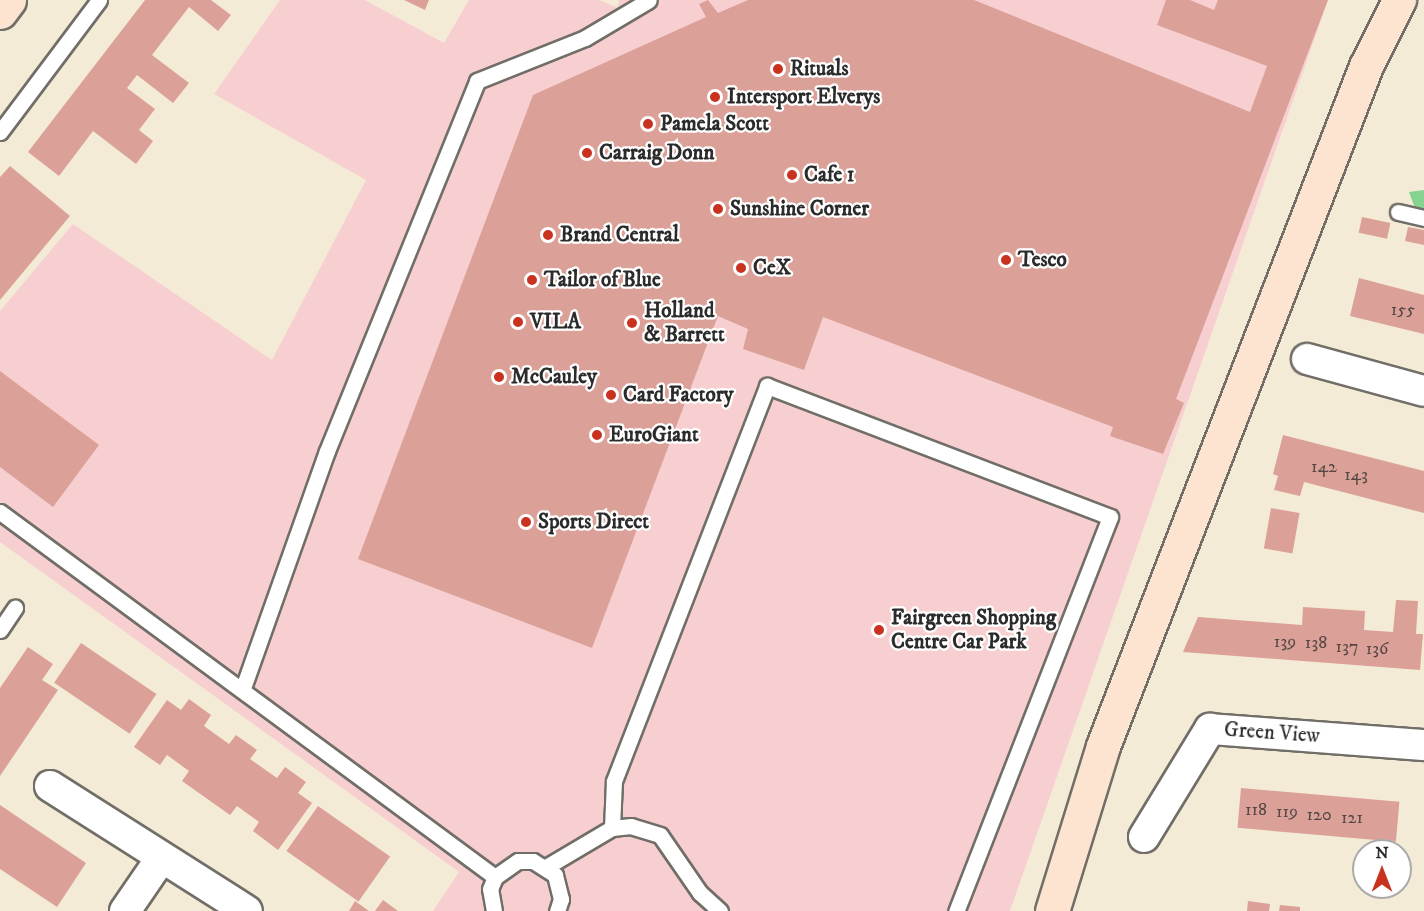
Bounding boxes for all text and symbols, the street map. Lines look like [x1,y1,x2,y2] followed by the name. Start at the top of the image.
[790,56,848,82] place label: Rituals
[771,62,785,76] marker: Rituals
[727,84,880,110] place label: Intersport Elverys
[708,90,722,104] marker: Intersport Elverys
[660,111,769,137] place label: Pamela Scott
[641,117,655,131] marker: Pamela Scott
[599,140,714,166] place label: Carraig Donn
[580,146,594,160] marker: Carraig Donn
[804,162,854,188] place label: Cafe 1
[785,168,799,182] marker: Cafe 1
[730,196,869,222] place label: Sunshine Corner
[711,202,725,216] marker: Sunshine Corner
[560,222,679,248] place label: Brand Central
[541,228,555,242] marker: Brand Central
[1018,247,1067,273] place label: Tesco
[999,253,1013,267] marker: Tesco
[753,255,791,281] place label: CeX
[734,261,748,275] marker: CeX
[544,267,661,293] place label: Tailor of Blue
[525,273,539,287] marker: Tailor of Blue
[644,298,725,348] place label: Holland & Barrett
[1391,299,1415,321] house number: 155
[530,309,581,335] place label: VILA
[511,315,525,329] marker: VILA
[625,316,639,330] marker: Holland & Barrett
[511,364,597,390] place label: McCauley
[492,370,506,384] marker: McCauley
[623,382,733,408] place label: Card Factory
[604,388,618,402] marker: Card Factory
[609,422,699,448] place label: EuroGiant
[590,428,604,442] marker: EuroGiant
[1311,456,1337,478] house number: 142
[1344,464,1368,486] house number: 143
[538,509,649,535] place label: Sports Direct
[519,515,533,529] marker: Sports Direct
[891,605,1056,655] place label: Fairgreen Shopping Centre Car Park
[872,623,886,637] marker: Fairgreen Shopping Centre Car Park
[1274,631,1296,653] house number: 139
[1305,632,1327,654] house number: 138
[1336,636,1358,658] house number: 137
[1366,638,1388,660] house number: 136
[1223,717,1321,749] street label: Green View
[1245,799,1267,821] house number: 118
[1276,801,1298,823] house number: 119
[1306,804,1332,826] house number: 120
[1341,807,1363,829] house number: 121
[1352,839,1412,899] north arrow
[1375,843,1389,863] text: N

